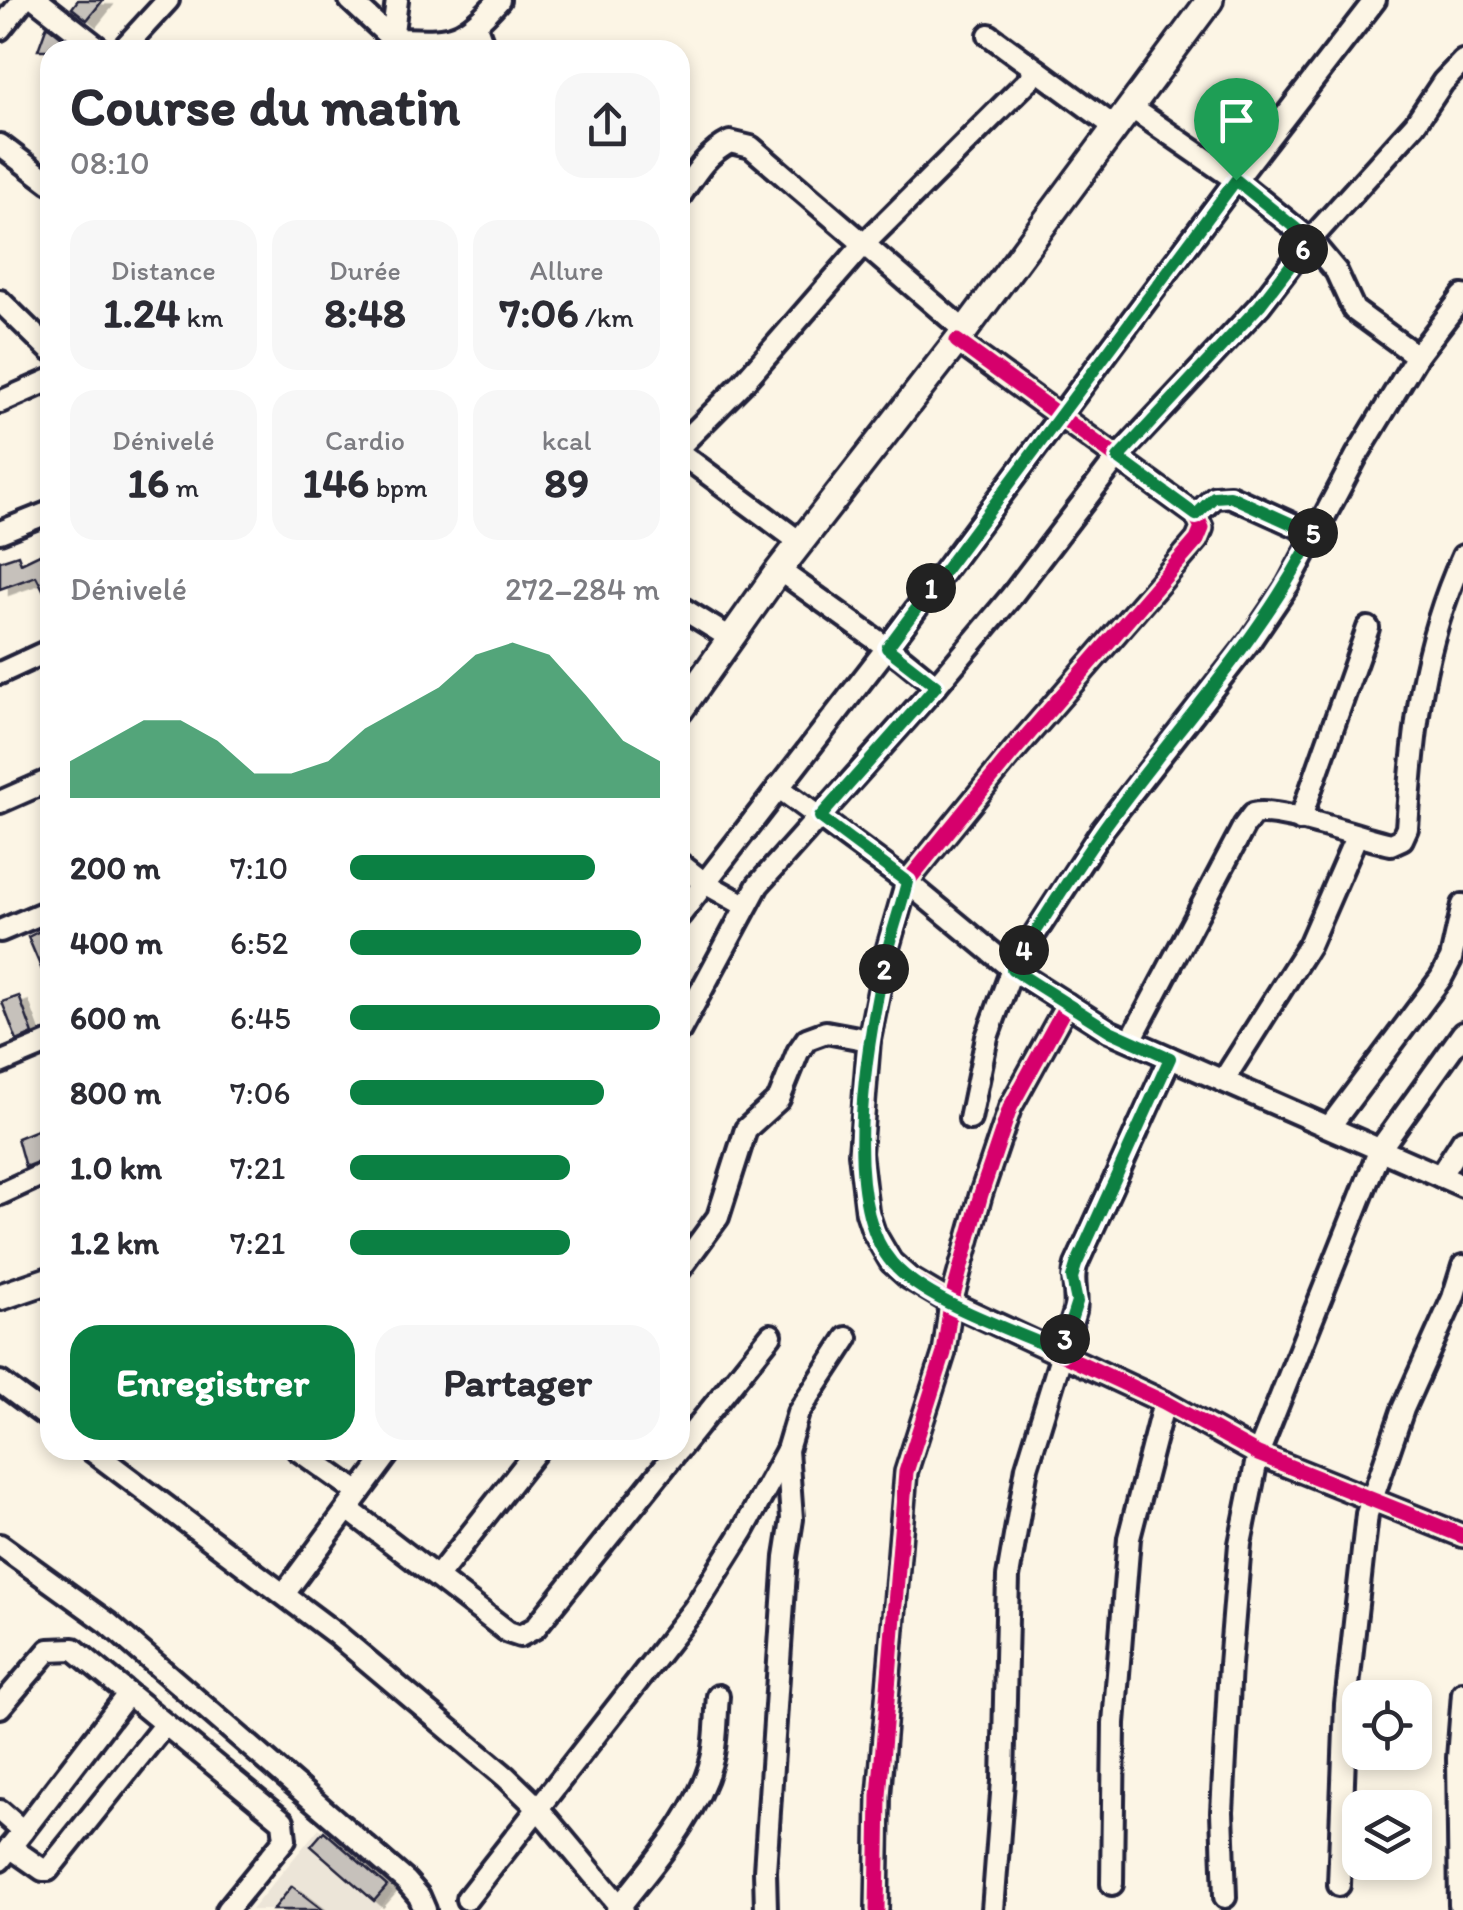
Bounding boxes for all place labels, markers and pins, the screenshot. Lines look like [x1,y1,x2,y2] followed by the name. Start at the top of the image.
[1194,78,1279,181] pin
[1278,224,1328,274] pin: 6
[1288,508,1338,558] pin: 5
[906,563,956,613] pin: 1
[999,925,1049,975] pin: 4
[859,944,909,994] pin: 2
[1040,1314,1090,1364] pin: 3

